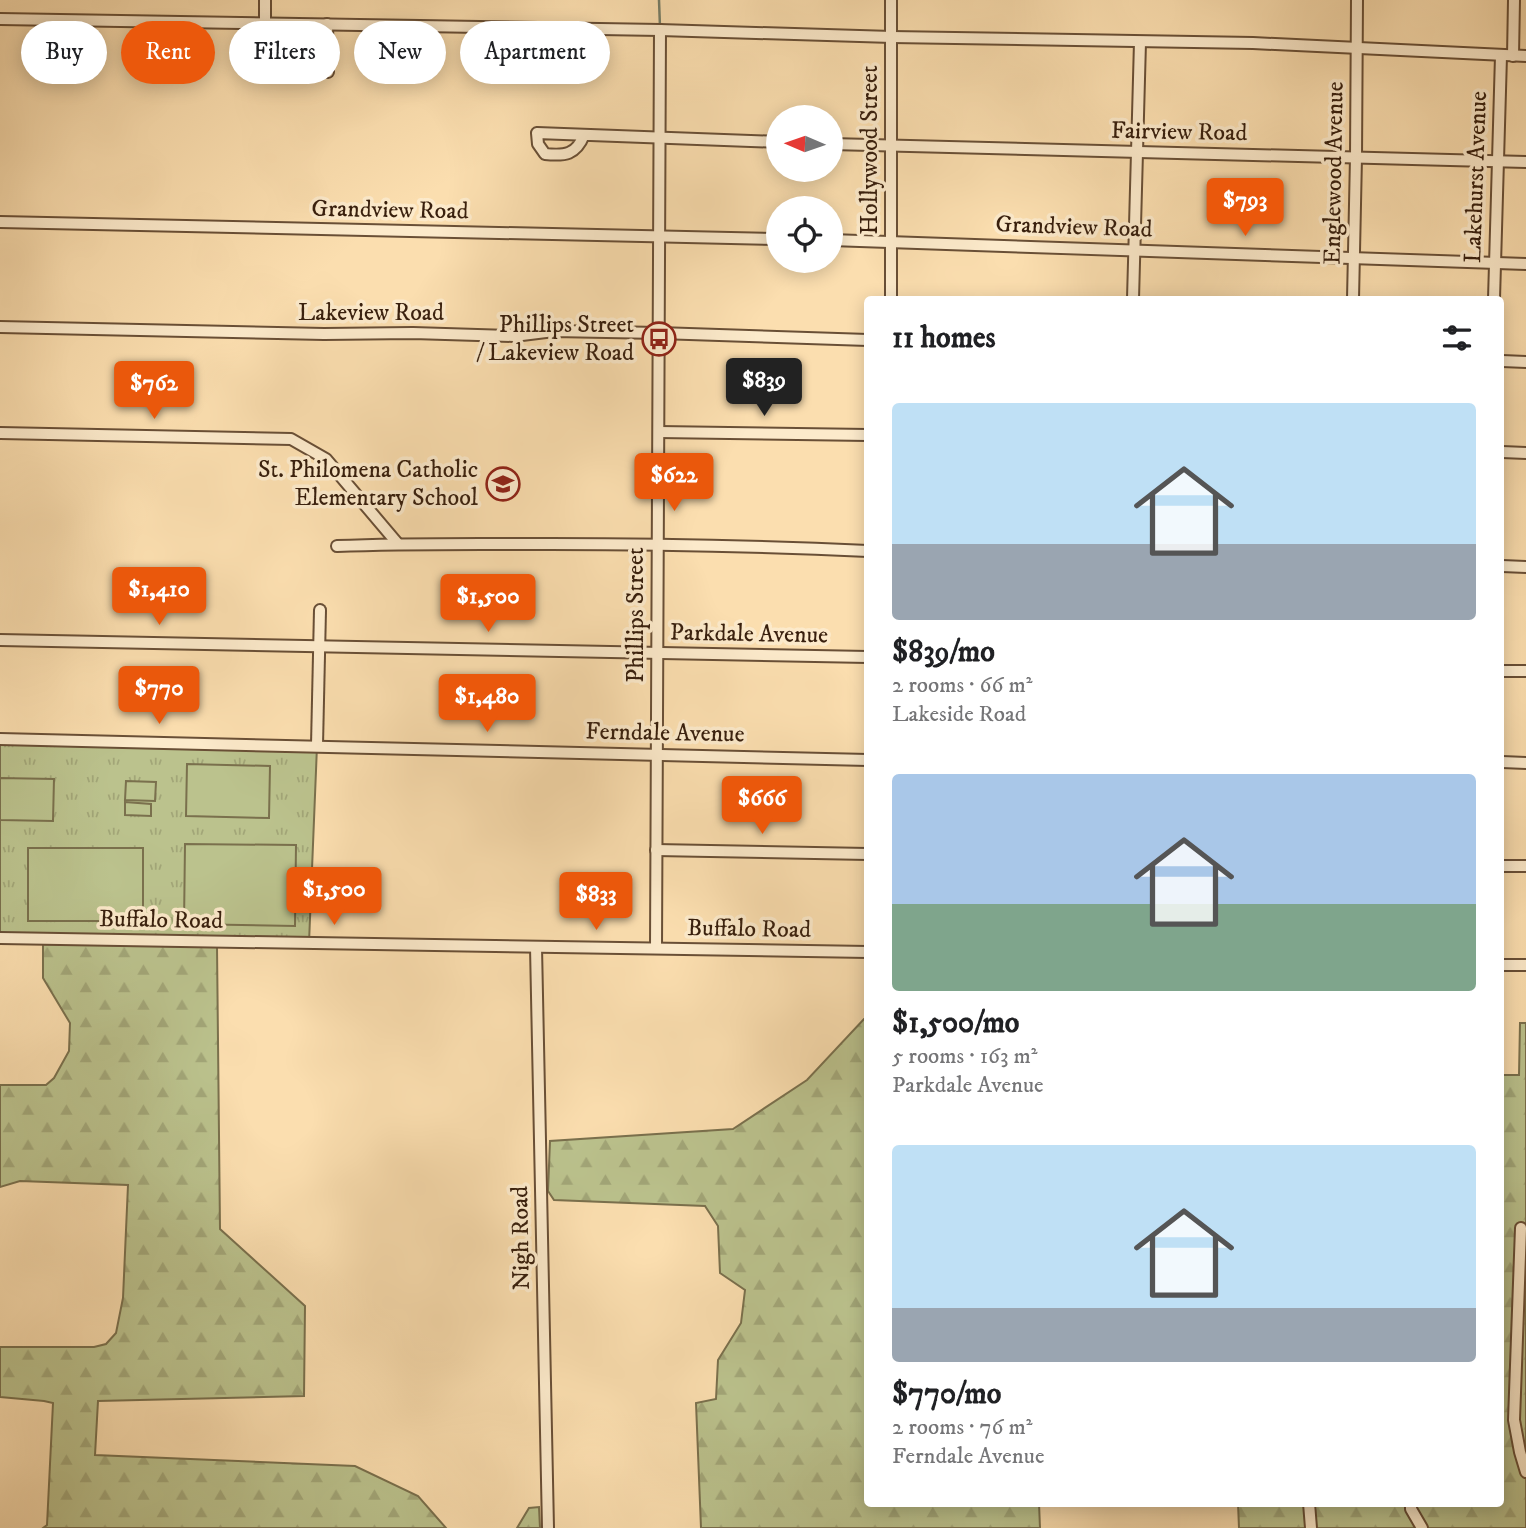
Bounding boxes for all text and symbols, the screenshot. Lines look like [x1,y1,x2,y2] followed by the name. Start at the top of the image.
[21,21,107,84] chip: Buy
[121,21,215,84] chip: Rent
[229,21,340,84] chip: Filters
[354,21,446,84] chip: New
[460,21,610,84] chip: Apartment
[855,65,885,235] street label: Hollywood Street
[1317,81,1351,265] street label: Englewood Avenue
[1458,90,1494,264] street label: Lakehurst Avenue
[766,105,844,182] north arrow
[766,105,843,273] map controls
[1111,116,1248,148] street label: Fairview Road
[1204,178,1286,238] pin: $793
[1223,186,1267,215] text: $793
[311,194,469,226] street label: Grandview Road
[766,196,843,273] button: locate
[995,209,1153,245] street label: Grandview Road
[298,298,444,328] street label: Lakeview Road
[476,310,634,368] place label: Phillips Street / Lakeview Road
[1438,319,1476,357] icon: filters
[640,320,678,358] bus stop icon: Phillips Street / Lakeview Road
[892,320,996,357] text: 11 homes
[723,358,805,418] pin: $839
[113,362,195,421] pin: $762
[742,366,786,395] text: $839
[130,369,178,398] text: $762
[1121,448,1247,574] icon: home
[633,454,715,513] pin: $622
[258,455,479,513] place label: St. Philomena Catholic Elementary School
[650,461,698,490] text: $622
[484,465,522,503] school or university icon: St. Philomena Catholic Elementary School
[621,547,651,683] street label: Phillips Street
[102,568,216,627] pin: $1,410
[431,574,545,634] pin: $1,500
[128,575,190,604] text: $1,410
[456,582,520,611] text: $1,500
[670,618,828,650] street label: Parkdale Avenue
[892,634,995,671] text: $839/mo
[118,666,200,726] pin: $770
[892,671,1032,700] text: 2 rooms · 66 m²
[134,674,184,703] text: $770
[430,674,544,734] pin: $1,480
[455,682,519,711] text: $1,480
[892,700,1026,729] text: Lakeside Road
[585,717,745,749] street label: Ferndale Avenue
[721,776,803,836] pin: $666
[738,784,786,813] text: $666
[1121,819,1247,945] icon: home
[277,867,391,927] pin: $1,500
[555,872,637,932] pin: $833
[302,875,366,904] text: $1,500
[575,880,617,909] text: $833
[99,904,223,936] street label: Buffalo Road
[687,913,811,945] street label: Buffalo Road
[892,1005,1019,1042] text: $1,500/mo
[892,1042,1038,1071] text: 5 rooms · 163 m²
[892,1071,1044,1100] text: Parkdale Avenue
[505,1186,537,1290] street label: Nigh Road
[1121,1190,1247,1316] icon: home
[892,1376,1001,1413] text: $770/mo
[892,1413,1032,1442] text: 2 rooms · 76 m²
[892,1442,1044,1471] text: Ferndale Avenue

